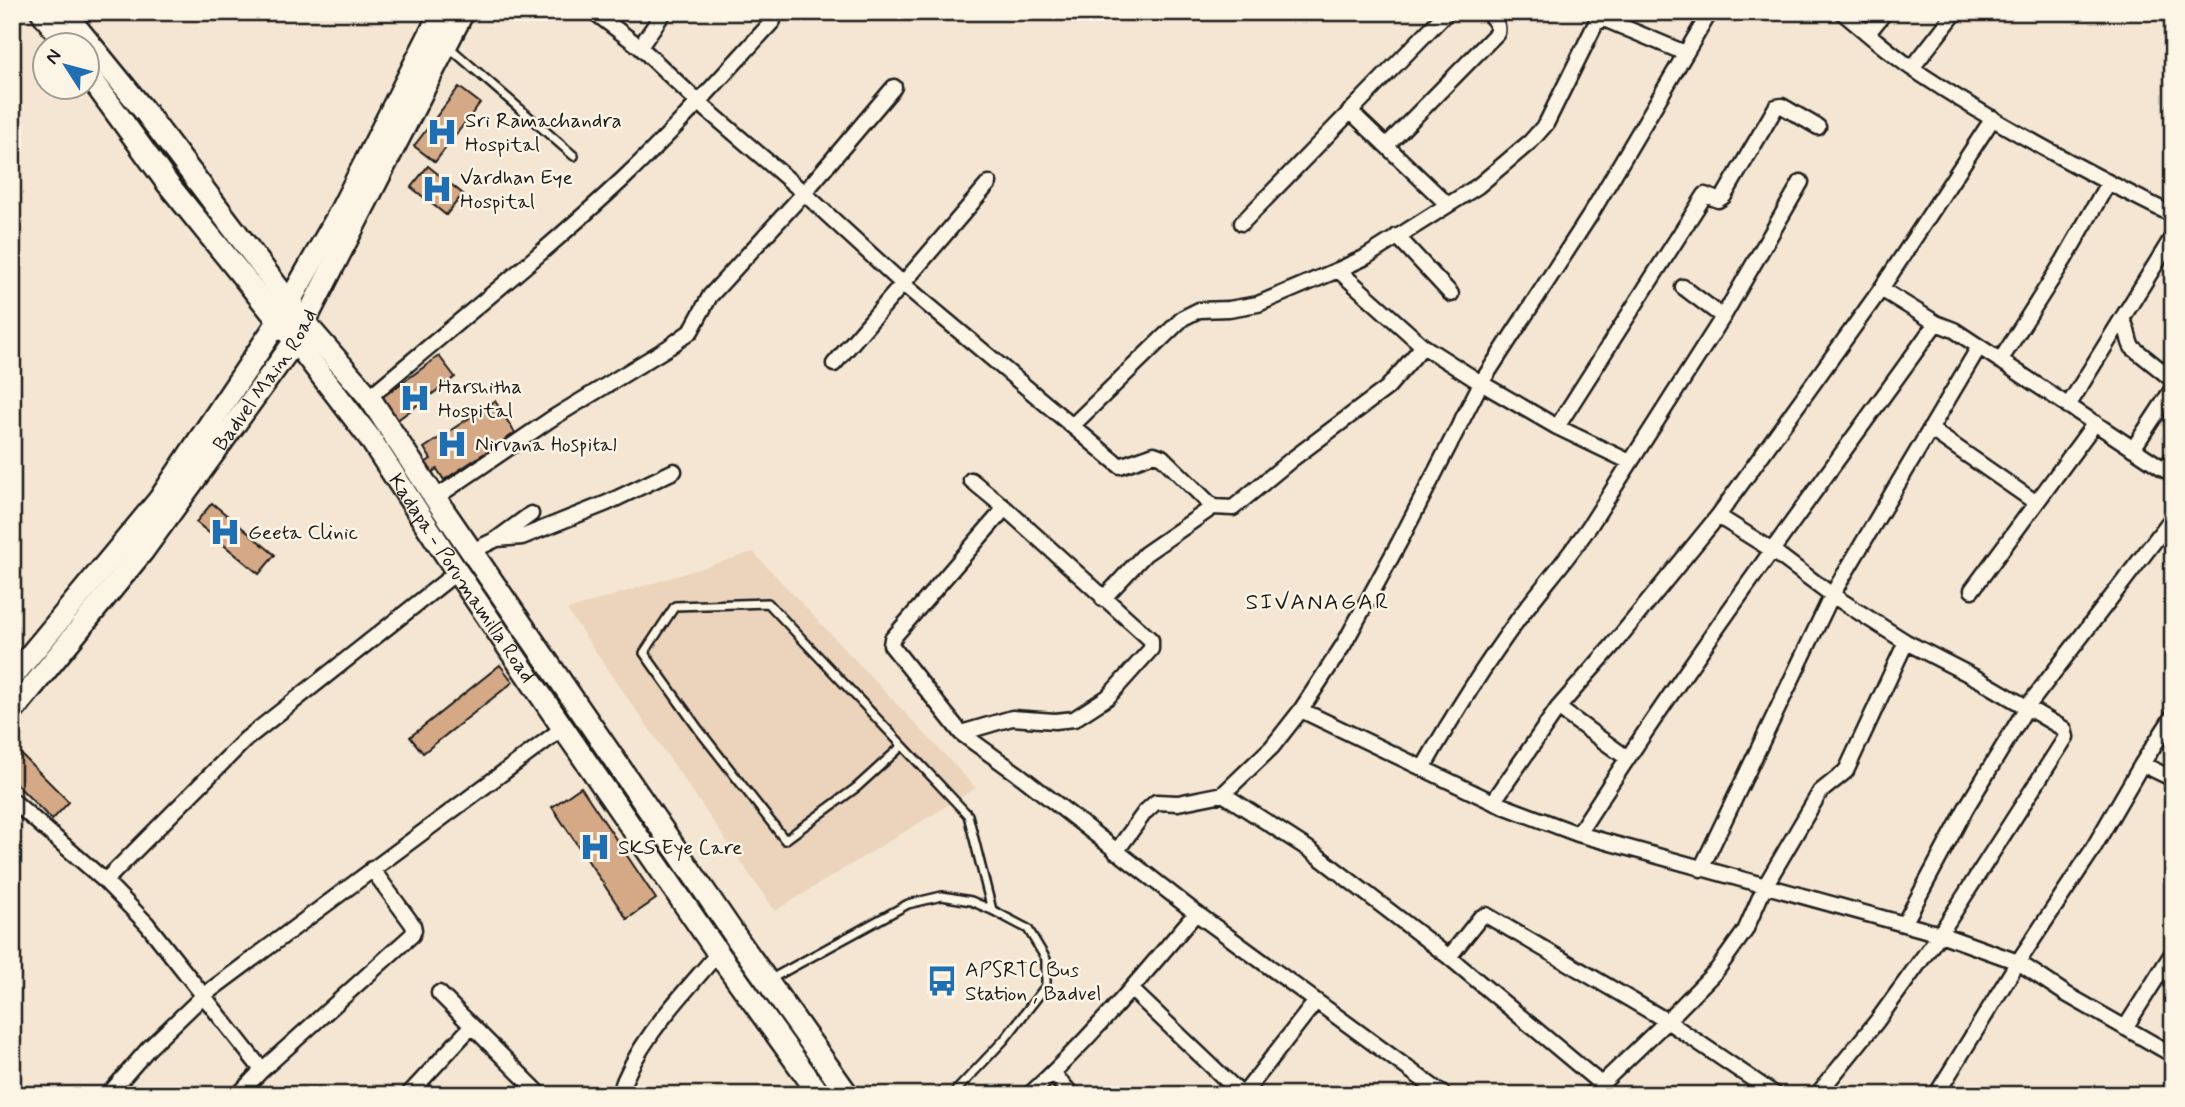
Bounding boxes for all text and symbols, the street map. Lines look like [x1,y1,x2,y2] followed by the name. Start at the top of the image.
[32,32,102,102] north arrow
[40,44,67,69] text: N
[465,107,622,159] place label: Sri Ramachandra Hospital
[425,115,459,149] hospital icon: Sri Ramachandra Hospital
[460,164,573,216] place label: Vardhan Eye Hospital
[420,172,454,206] hospital icon: Vardhan Eye Hospital
[207,304,324,457] street label: Badvel Main Road
[438,373,522,425] place label: Harshitha Hospital
[398,381,432,415] hospital icon: Harshitha Hospital
[435,427,469,461] hospital icon: Nirvana Hospital
[475,431,617,459] place label: Nirvana Hospital
[381,468,541,689] street label: Kadapa - Porumamilla Road
[208,515,242,549] hospital icon: Geeta Clinic
[248,519,358,547] place label: Geeta Clinic
[1246,588,1390,618] district label: SIVANAGAR
[578,830,612,864] hospital icon: SKS Eye Care
[618,834,742,862] place label: SKS Eye Care
[965,956,1102,1008] place label: APSRTC Bus Station , Badvel
[925,964,959,998] bus stop icon: APSRTC Bus Station , Badvel

